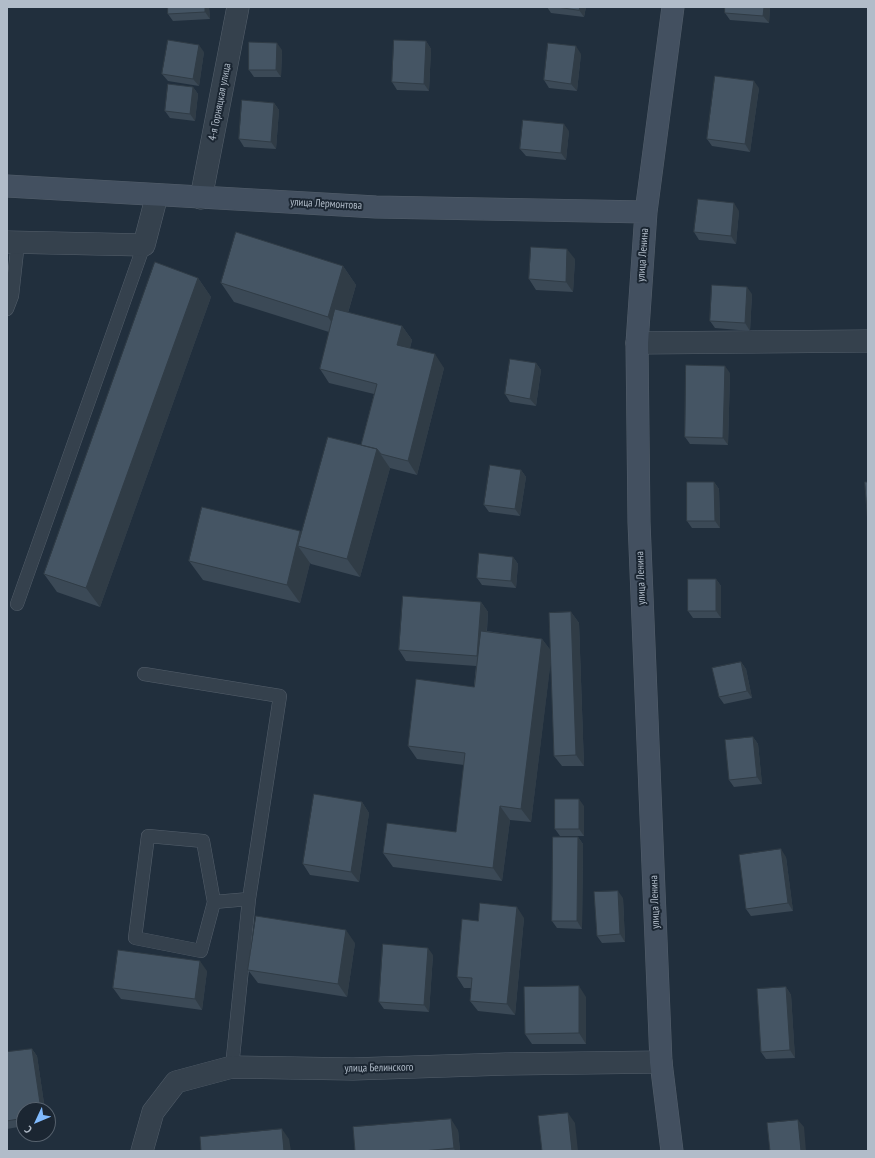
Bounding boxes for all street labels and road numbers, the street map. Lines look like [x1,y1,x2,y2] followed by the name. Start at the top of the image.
[206,62,234,142] street label: 4-я Горняцкая улица
[290,196,362,212] street label: улица Лермонтова
[635,228,651,282] street label: улица Ленина
[633,551,649,605] street label: улица Ленина
[647,875,663,929] street label: улица Ленина
[344,1061,414,1075] street label: улица Белинского

